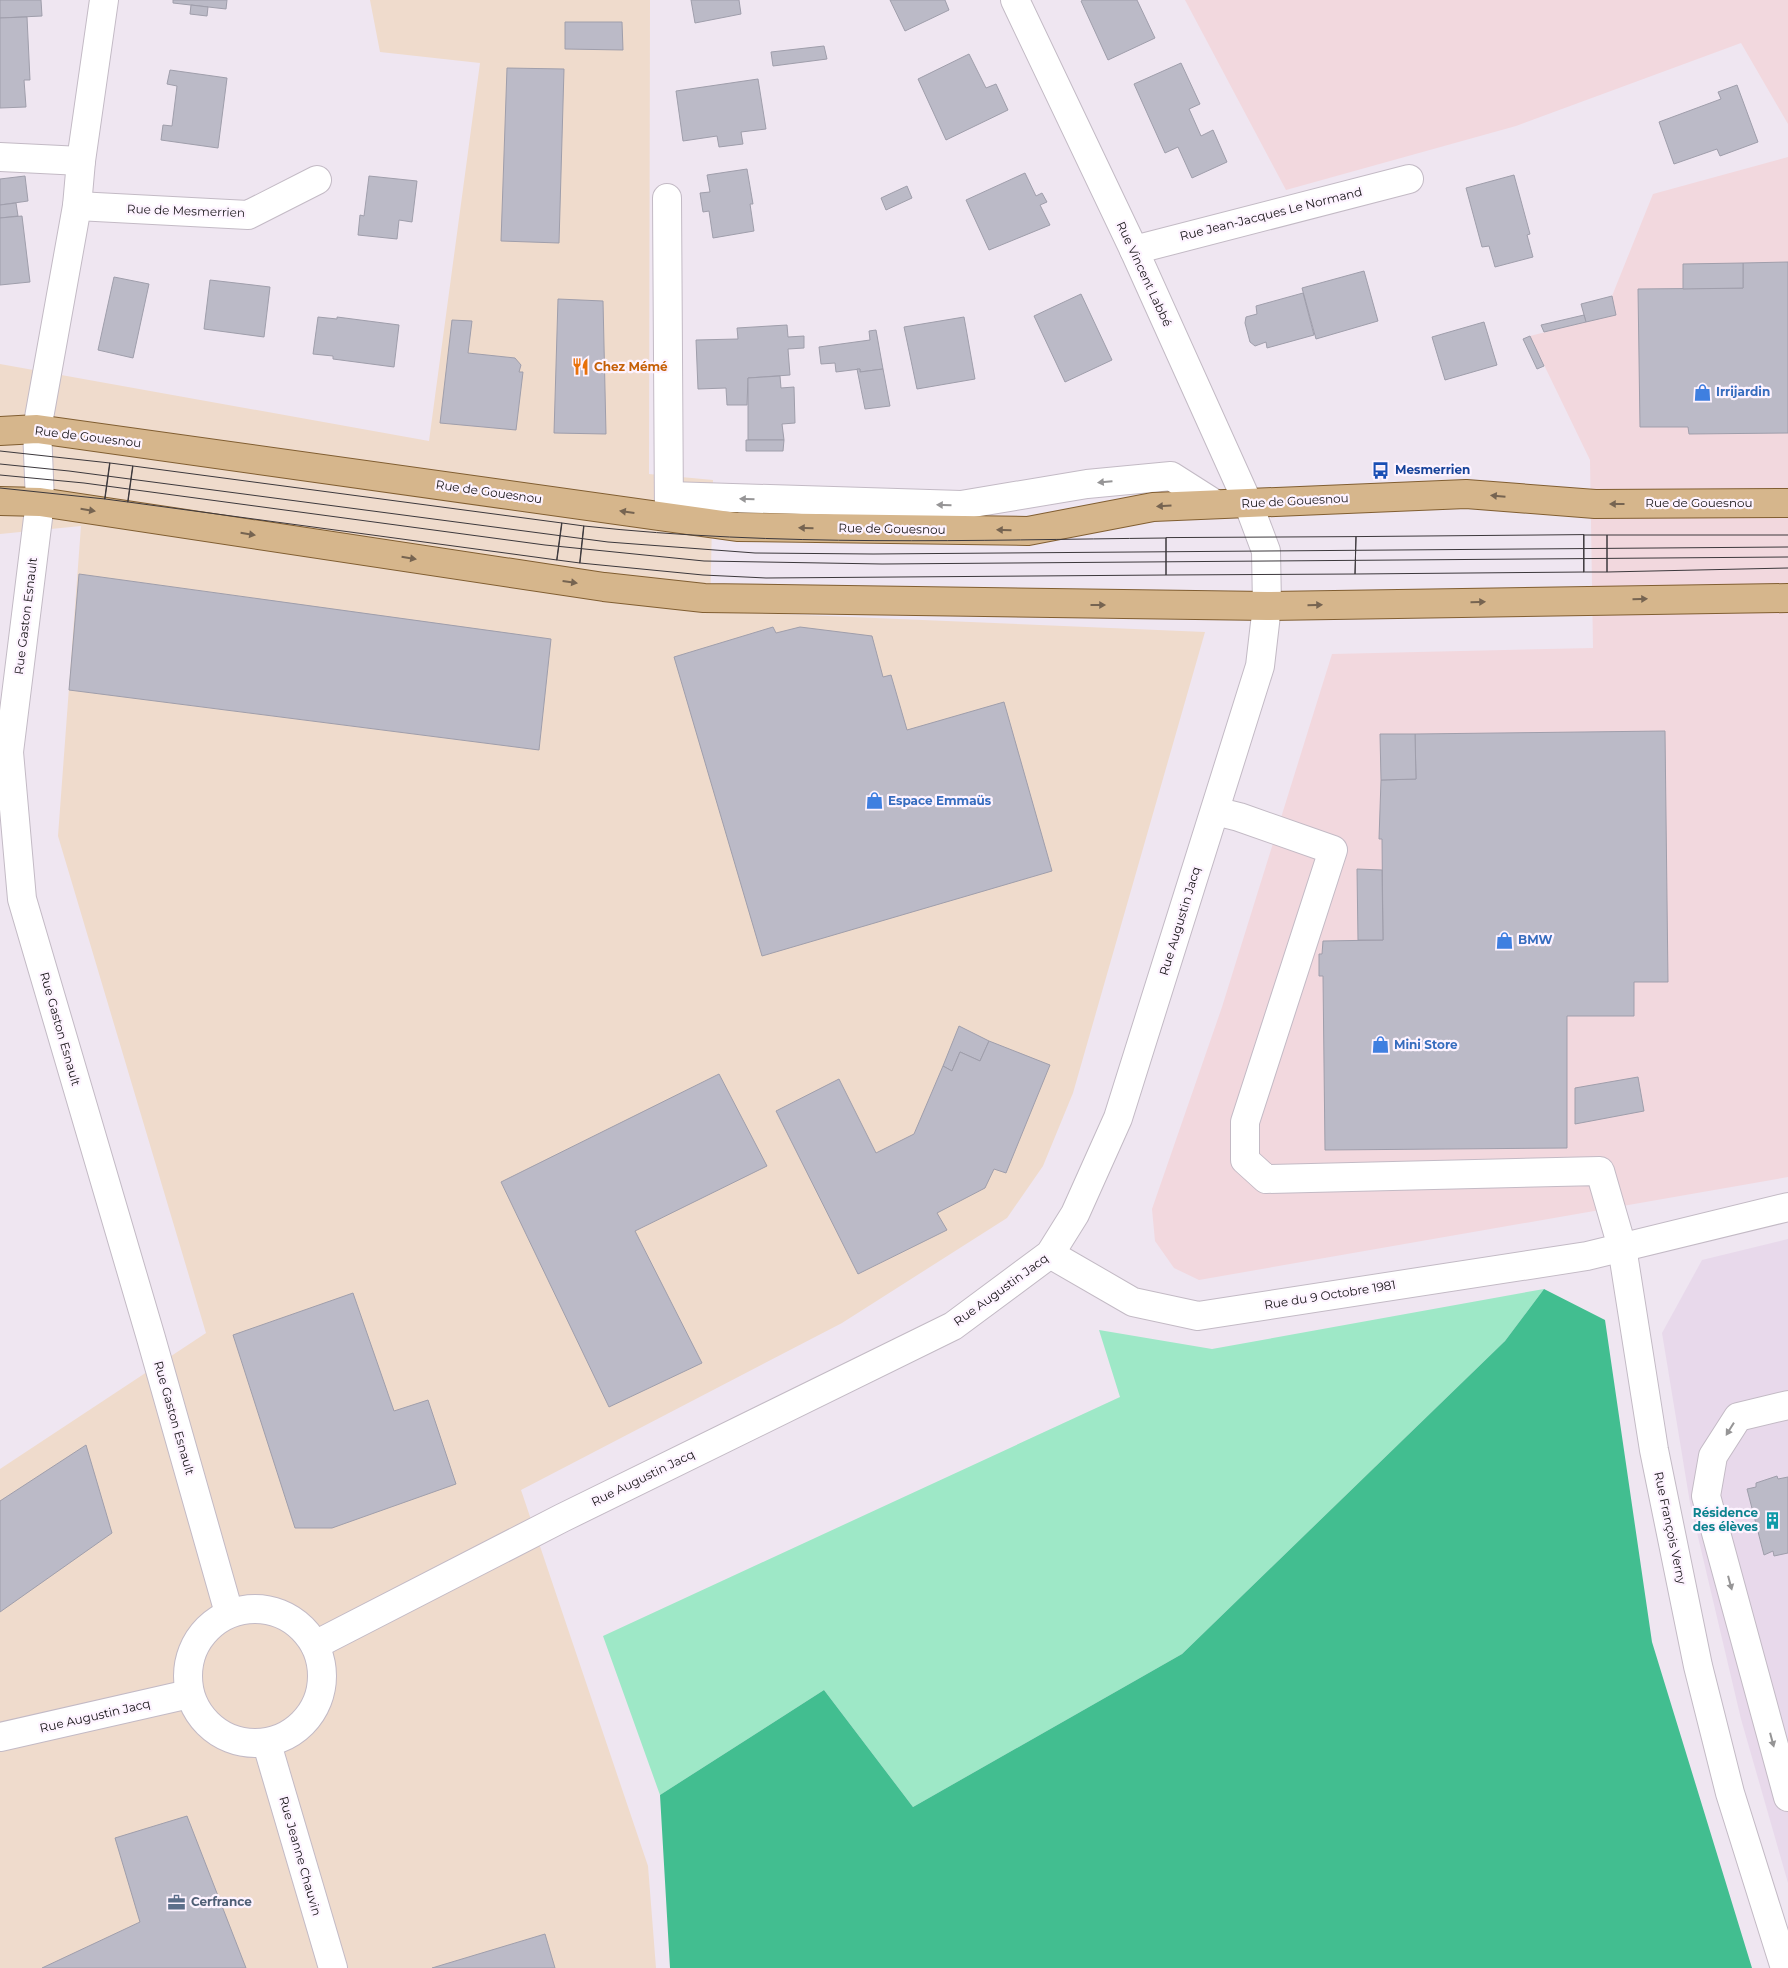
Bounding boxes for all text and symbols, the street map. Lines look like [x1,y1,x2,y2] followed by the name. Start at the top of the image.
[1178,184,1364,243] street label: Rue Jean-Jacques Le Normand
[127,201,245,220] street label: Rue de Mesmerrien
[1113,219,1175,329] street label: Rue Vincent Labbé
[570,357,590,377] restaurant icon: Chez Mémé
[594,359,668,374] place label: Chez Mémé
[1692,382,1712,402] shop icon: Irrijardin
[1716,384,1770,399] place label: Irrijardin
[34,423,142,450] street label: Rue de Gouesnou
[1371,460,1391,480] bus stop icon: Mesmerrien
[1395,462,1470,477] place label: Mesmerrien
[435,477,543,506] street label: Rue de Gouesnou
[1096,479,1112,487] one-way arrow
[1241,490,1349,511] street label: Rue de Gouesnou
[1490,492,1506,500] one-way arrow
[738,494,754,502] one-way arrow
[1645,495,1753,510] street label: Rue de Gouesnou
[1609,500,1625,508] one-way arrow
[936,501,952,509] one-way arrow
[1156,503,1172,511] one-way arrow
[80,506,96,514] one-way arrow
[619,508,635,516] one-way arrow
[838,520,946,537] street label: Rue de Gouesnou
[798,524,814,532] one-way arrow
[995,526,1011,534] one-way arrow
[241,530,257,538] one-way arrow
[401,554,417,562] one-way arrow
[11,556,40,675] street label: Rue Gaston Esnault
[562,578,578,586] one-way arrow
[1632,595,1648,603] one-way arrow
[1470,598,1486,606] one-way arrow
[1090,601,1106,609] one-way arrow
[1308,601,1324,609] one-way arrow
[864,791,884,811] shop icon: Espace Emmaüs
[888,793,992,808] place label: Espace Emmaüs
[1156,865,1203,977] street label: Rue Augustin Jacq
[1494,930,1514,950] shop icon: BMW
[1518,932,1552,947] place label: BMW
[37,970,84,1088] street label: Rue Gaston Esnault
[1370,1035,1390,1055] shop icon: Mini Store
[1394,1037,1458,1052] place label: Mini Store
[951,1250,1051,1329] street label: Rue Augustin Jacq
[1263,1277,1397,1312] street label: Rue du 9 Octobre 1981
[151,1359,198,1477] street label: Rue Gaston Esnault
[1725,1423,1735,1436] one-way arrow
[589,1446,697,1509] street label: Rue Augustin Jacq
[1651,1470,1690,1586] street label: Rue François Verny
[1693,1505,1759,1534] place label: Résidence des élèves
[1762,1510,1782,1530] building icon: Résidence des élèves
[1726,1576,1734,1591] one-way arrow
[38,1695,152,1736] street label: Rue Augustin Jacq
[1769,1732,1777,1747] one-way arrow
[276,1794,325,1917] street label: Rue Jeanne Chauvin
[167,1892,187,1912] office icon: Cerfrance
[191,1894,252,1909] place label: Cerfrance

